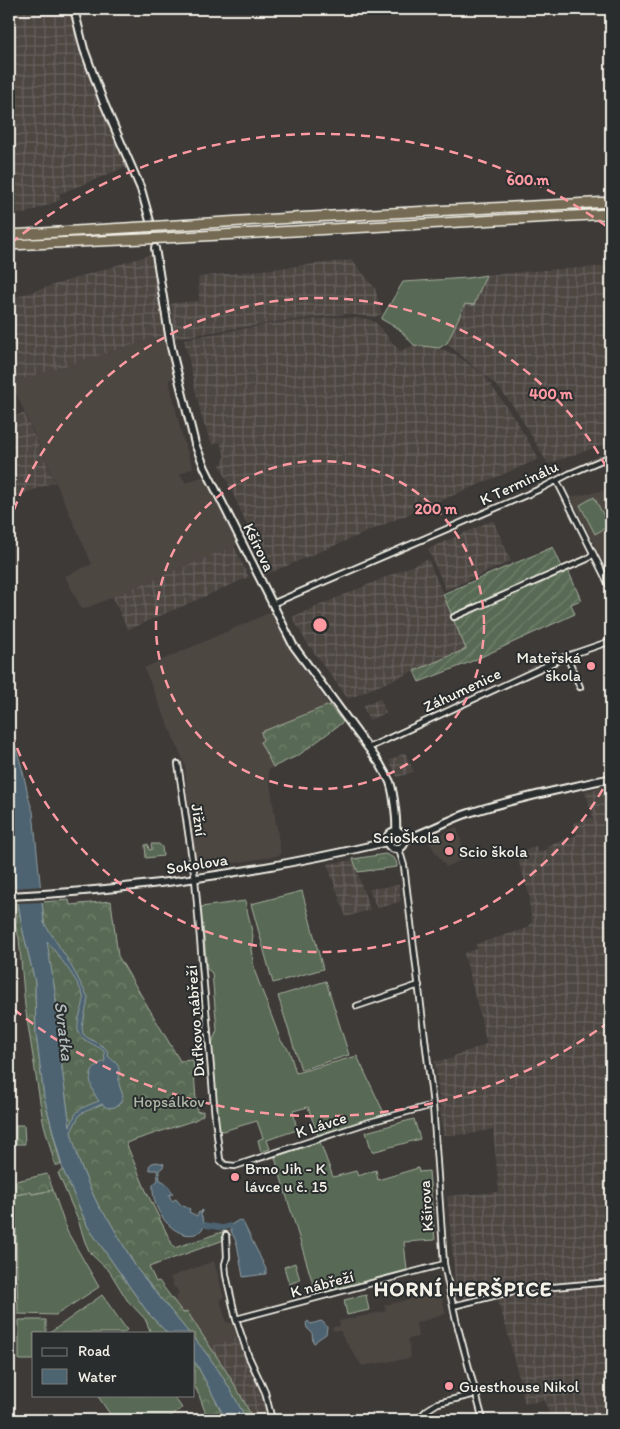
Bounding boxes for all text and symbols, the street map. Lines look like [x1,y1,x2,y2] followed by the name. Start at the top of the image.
[507,171,550,189] text: 600 m
[529,385,573,403] text: 400 m
[477,456,561,509] street label: K Terminálu
[415,500,458,518] text: 200 m
[239,520,279,574] street label: Kšírova
[311,616,329,634] centre of rings
[516,648,582,685] place label: Mateřská škola
[585,660,597,672] marker: Mateřská škola
[420,664,504,716] street label: Záhumenice
[187,803,211,837] street label: Jižní
[373,828,441,847] place label: ScioŠkola
[444,831,456,843] marker: ScioŠkola
[459,842,528,861] place label: Scio škola
[443,845,455,857] marker: Scio škola
[165,850,230,878] street label: Sokolova
[182,964,208,1078] street label: Dufkovo nábřeží
[49,1000,79,1063] water label: Svratka
[133,1092,205,1111] park label: Hopsálkov
[293,1108,349,1142] street label: K Lávce
[245,1159,327,1196] place label: Brno Jih - K lávce u č. 15
[229,1171,241,1183] marker: Brno Jih - K lávce u č. 15
[415,1180,437,1232] street label: Kšírova
[288,1266,356,1302] street label: K nábřeží
[374,1276,552,1301] district label: HORNÍ HERŠPICE
[32,1332,195,1396] legend
[78,1342,111,1360] text: Road
[78,1368,117,1386] text: Water
[459,1377,580,1396] place label: Guesthouse Nikol
[443,1380,455,1392] marker: Guesthouse Nikol

